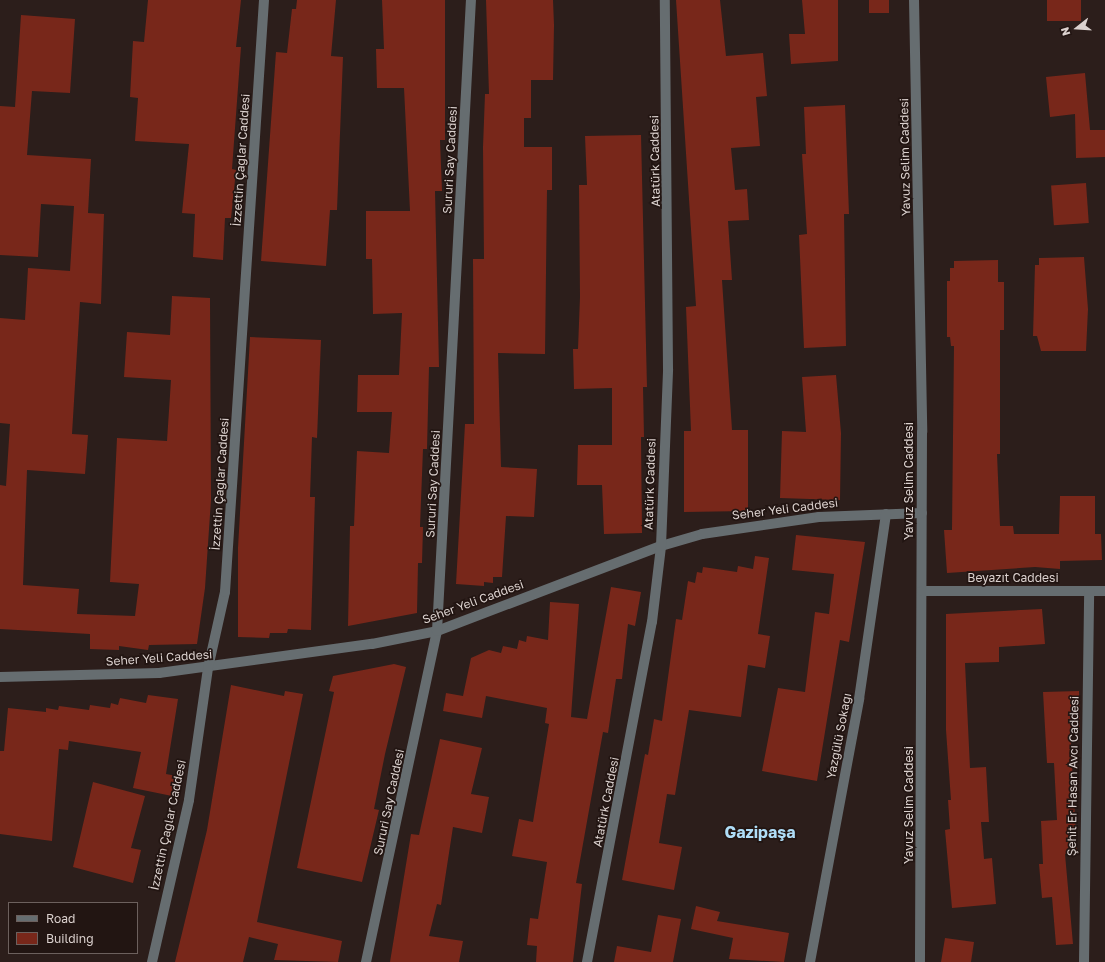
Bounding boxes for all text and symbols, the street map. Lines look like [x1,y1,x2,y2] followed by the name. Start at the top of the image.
[1057,8,1097,48] north arrow
[1058,26,1072,38] text: N
[229,93,253,227] street label: İzzettin Çağlar Caddesi
[897,98,913,216] street label: Yavuz Selim Caddesi
[440,106,460,214] street label: Sururi Say Caddesi
[647,115,663,207] street label: Atatürk Caddesi
[208,417,232,551] street label: İzzettin Çağlar Caddesi
[902,422,916,540] street label: Yavuz Selim Caddesi
[423,430,443,538] street label: Sururi Say Caddesi
[641,438,659,530] street label: Atatürk Caddesi
[731,495,839,523] street label: Seher Yeli Caddesi
[967,571,1059,585] street label: Beyazıt Caddesi
[420,577,526,627] street label: Seher Yeli Caddesi
[105,647,213,669] street label: Seher Yeli Caddesi
[824,692,854,780] street label: Yazgülü Sokağı
[1064,696,1082,856] street label: Şehit Er Hasan Avcı Caddesi
[902,746,916,864] street label: Yavuz Selim Caddesi
[371,748,407,856] street label: Sururi Say Caddesi
[590,756,622,848] street label: Atatürk Caddesi
[147,758,189,892] street label: İzzettin Çağlar Caddesi
[725,822,795,842] district label: Gazipaşa
[8,902,138,954] legend
[46,911,75,926] text: Road
[46,931,94,946] text: Building

